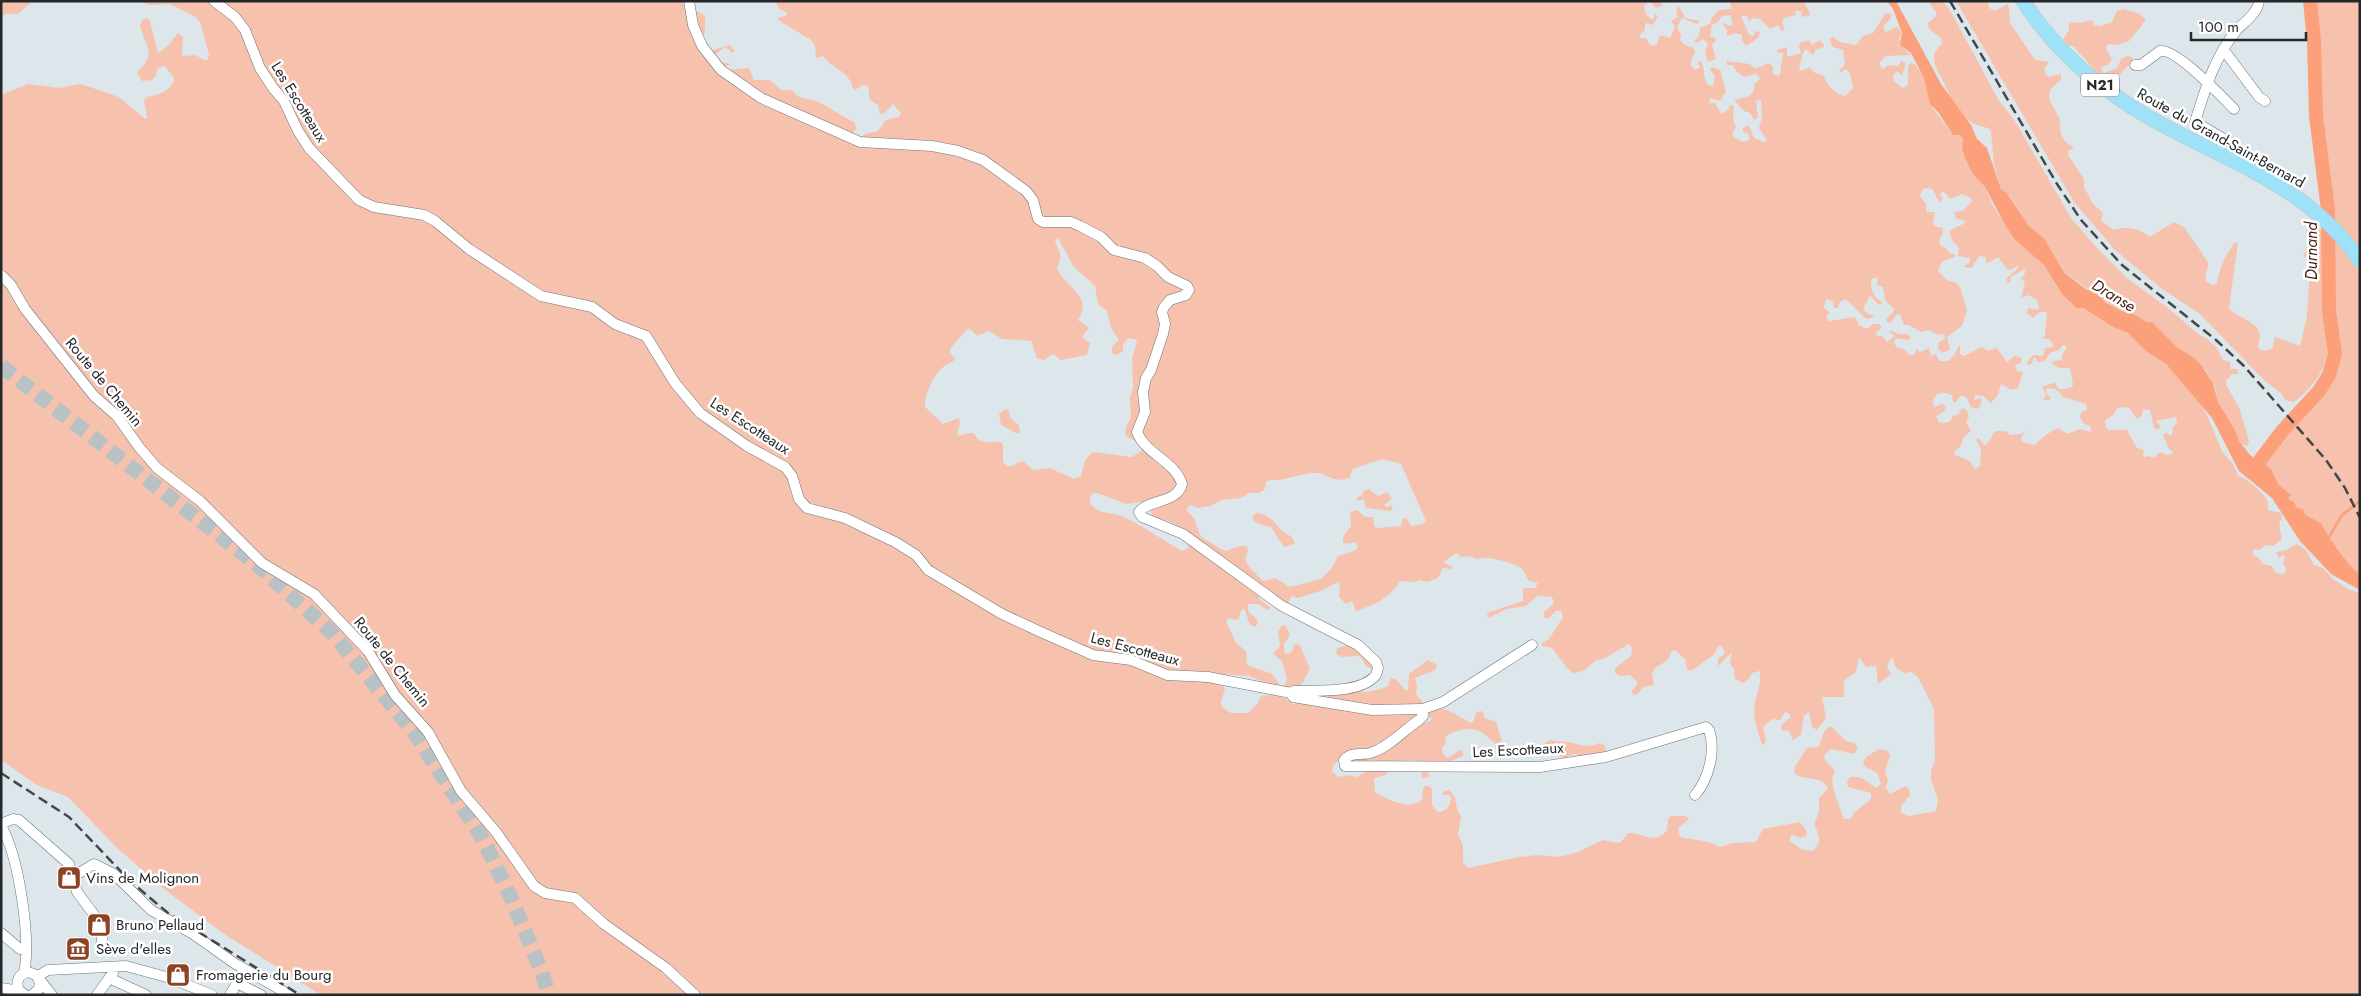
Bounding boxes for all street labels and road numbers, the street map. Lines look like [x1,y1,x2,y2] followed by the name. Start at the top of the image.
[266,58,333,147] street label: Les Escotteaux
[2081,74,2119,96] road number: N21
[2133,83,2309,193] street label: Route du Grand-Saint-Bernard
[60,333,148,431] street label: Route de Chemin
[706,392,795,460] street label: Les Escotteaux
[349,612,435,712] street label: Route de Chemin
[1088,627,1182,672] street label: Les Escotteaux
[1472,737,1565,763] street label: Les Escotteaux

